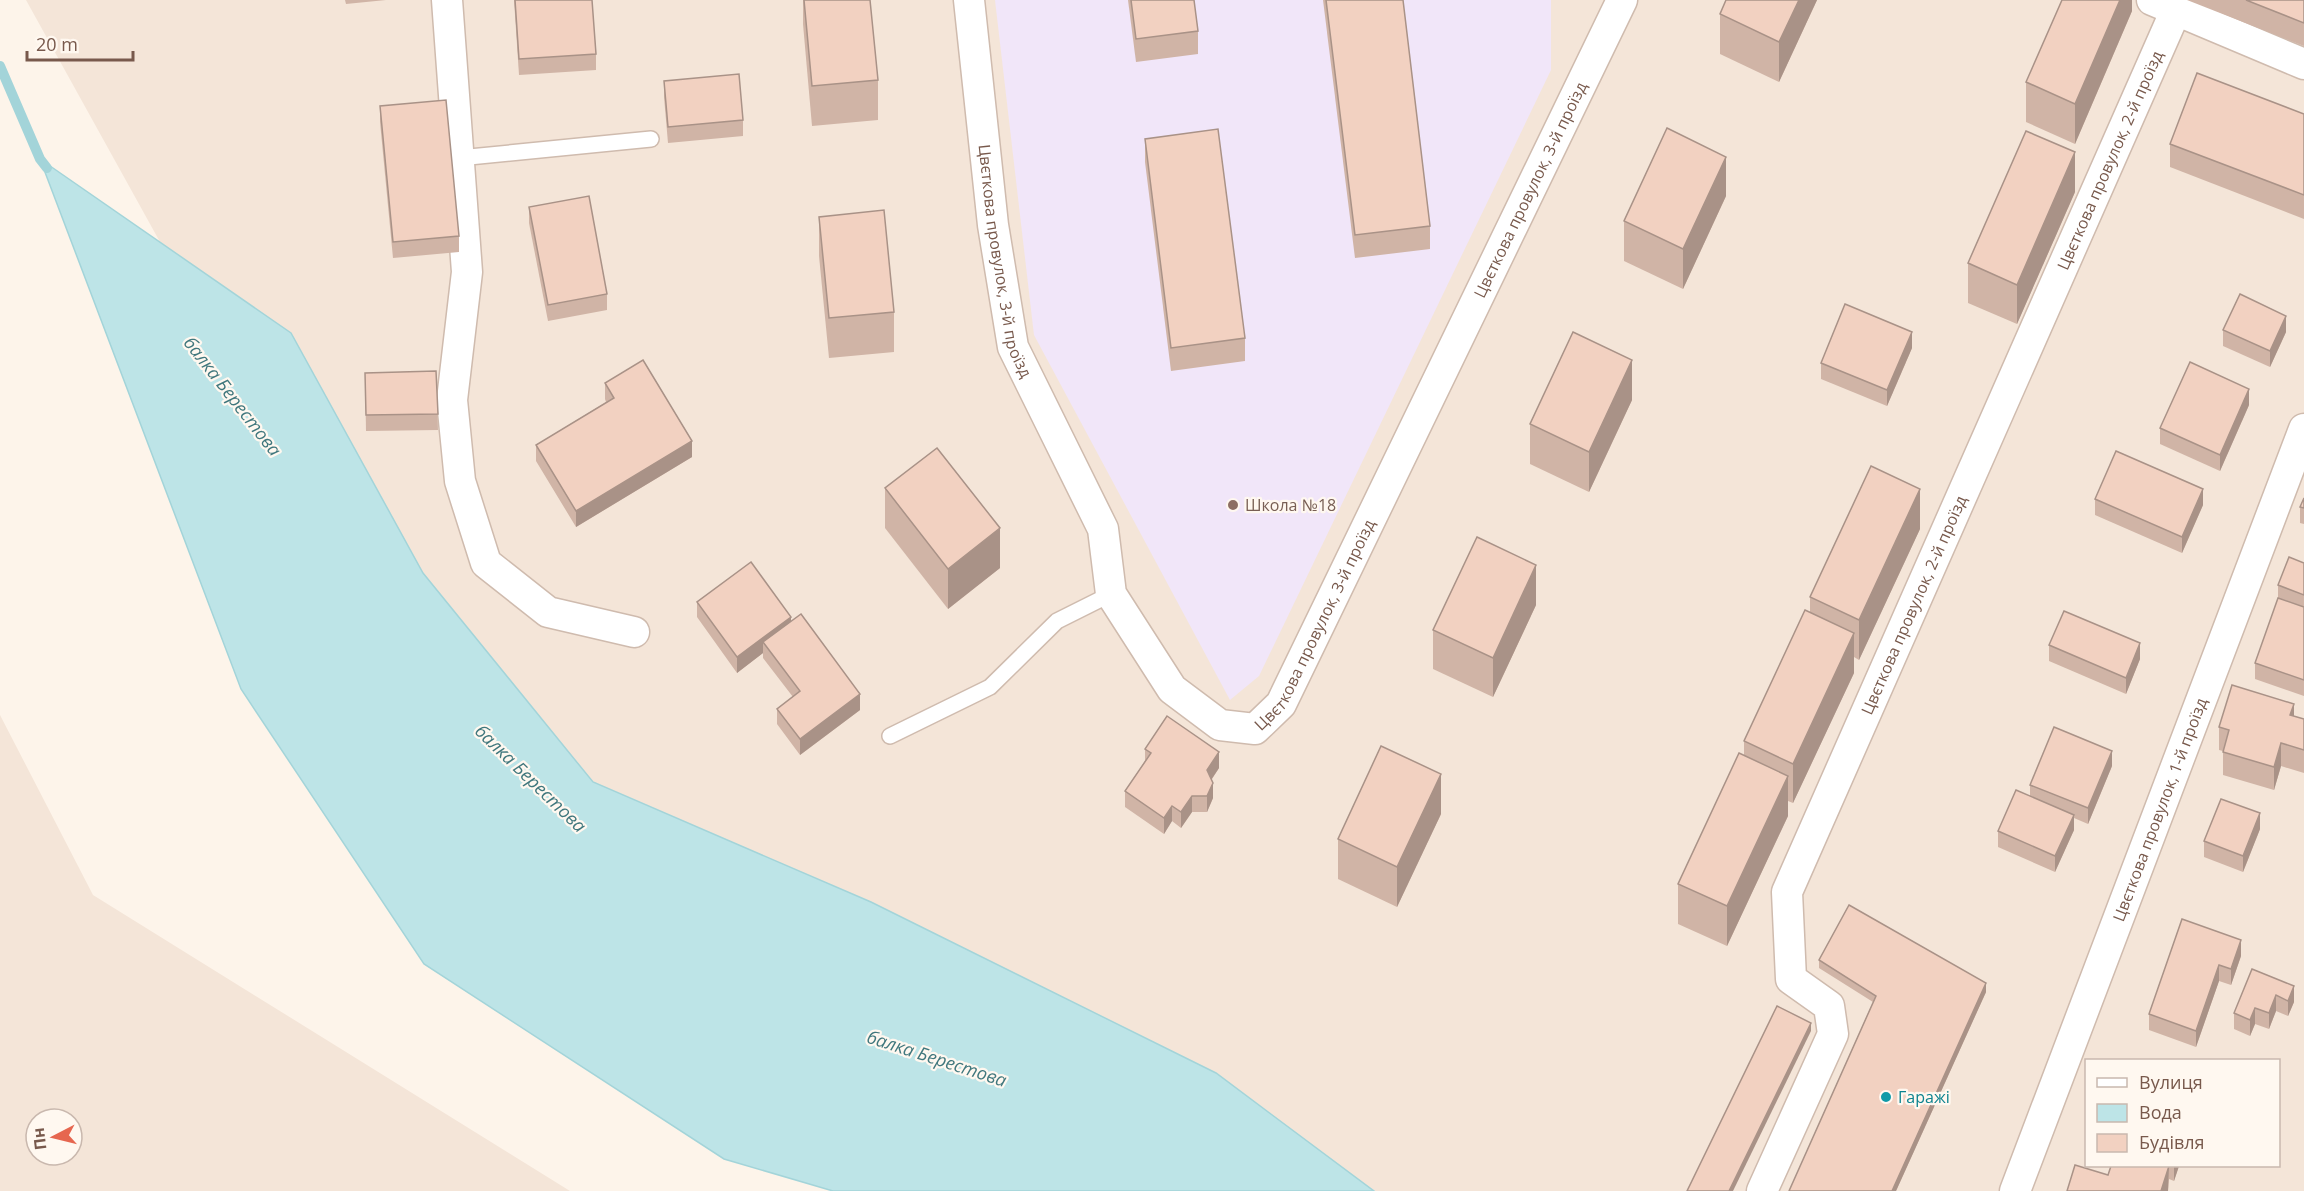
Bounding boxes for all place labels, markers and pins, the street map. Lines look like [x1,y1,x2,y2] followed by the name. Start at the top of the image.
[1245,494,1336,516] place label: Школа №18
[1226,498,1240,512] marker: Школа №18
[1898,1086,1950,1108] place label: Гаражі
[1879,1090,1893,1104] marker: Гаражі

